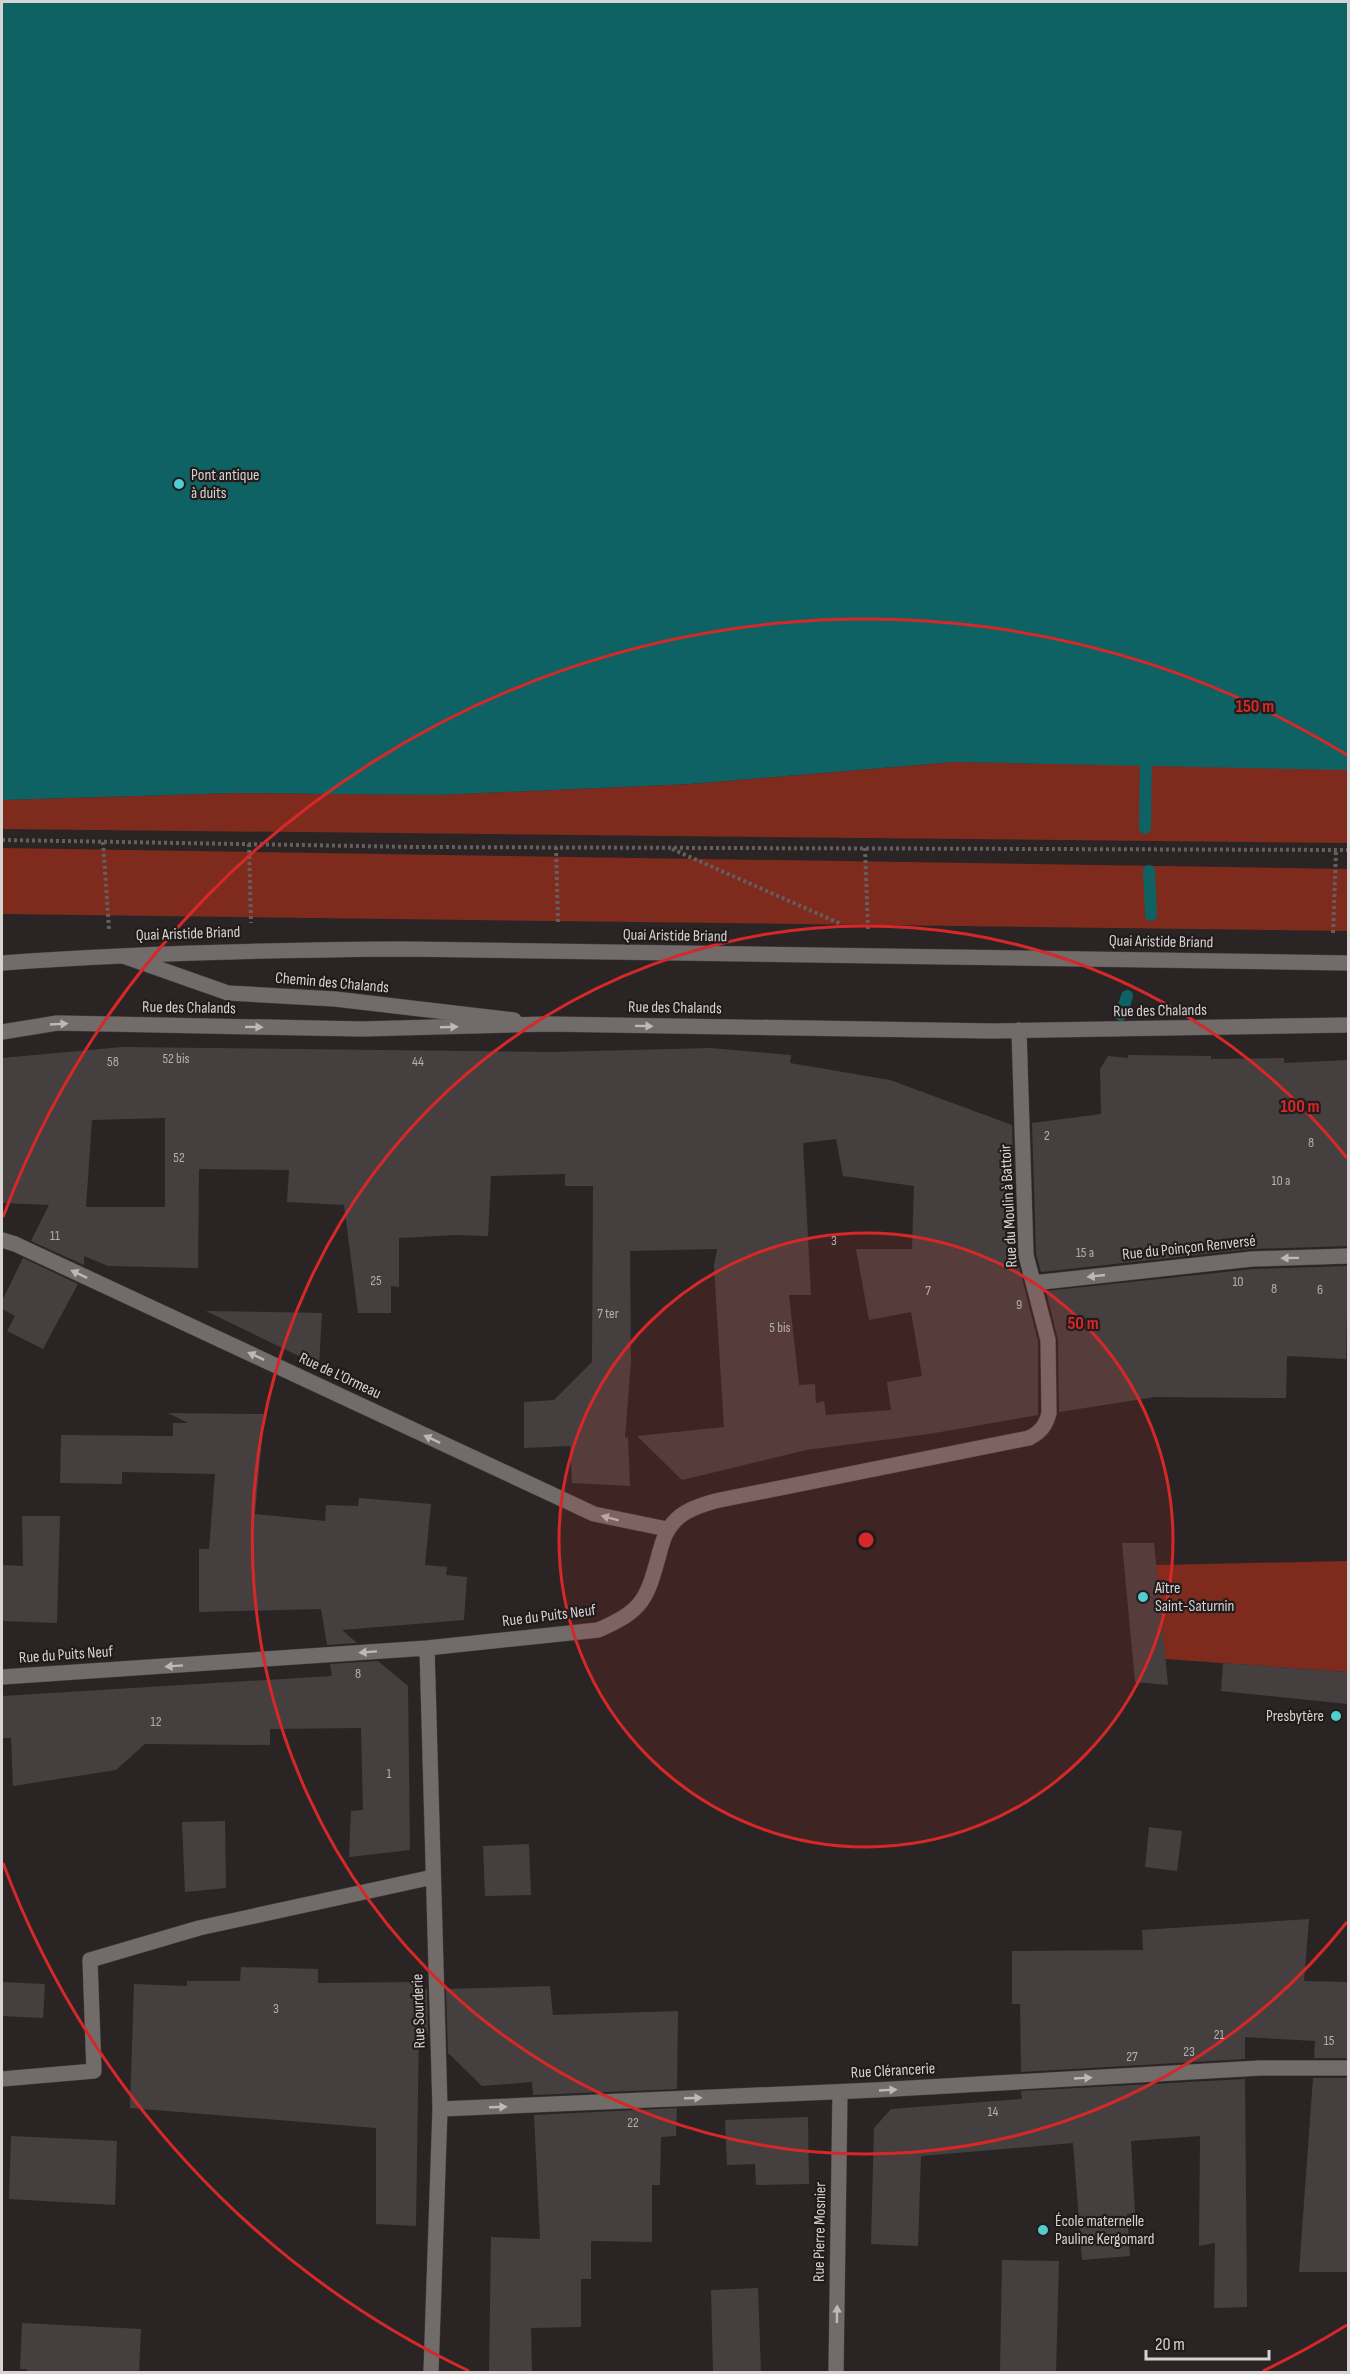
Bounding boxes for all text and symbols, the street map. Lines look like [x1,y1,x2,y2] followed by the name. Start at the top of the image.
[191,466,260,503] place label: Pont antique à duits
[172,477,186,491] marker: Pont antique à duits
[1236,696,1274,717] text: 150 m
[135,923,241,945] street label: Quai Aristide Briand
[623,926,727,946] street label: Quai Aristide Briand
[1109,932,1213,952] street label: Quai Aristide Briand
[274,969,390,997] street label: Chemin des Chalands
[142,998,236,1018] street label: Rue des Chalands
[628,998,722,1018] street label: Rue des Chalands
[1113,1001,1207,1021] street label: Rue des Chalands
[50,1020,69,1029] one-way arrow
[635,1021,654,1030] one-way arrow
[245,1022,264,1032] one-way arrow
[440,1022,459,1031] one-way arrow
[162,1050,190,1067] house number: 52 bis
[107,1053,119,1070] house number: 58
[412,1053,424,1070] house number: 44
[1281,1096,1320,1117] text: 100 m
[1044,1127,1050,1144] house number: 2
[1308,1134,1314,1151] house number: 8
[996,1144,1022,1268] street label: Rue du Moulin à Battoir
[173,1149,185,1166] house number: 52
[1272,1172,1290,1189] house number: 10 a
[50,1227,60,1244] house number: 11
[831,1232,837,1249] house number: 3
[1121,1232,1257,1264] street label: Rue du Poinçon Renversé
[1076,1244,1094,1261] house number: 15 a
[1281,1253,1300,1263] one-way arrow
[70,1269,87,1278] one-way arrow
[1086,1271,1105,1281] one-way arrow
[370,1272,382,1289] house number: 25
[1232,1273,1244,1290] house number: 10
[1271,1280,1277,1297] house number: 8
[1317,1281,1323,1298] house number: 6
[925,1282,931,1299] house number: 7
[1016,1296,1022,1313] house number: 9
[597,1305,619,1322] house number: 7 ter
[1067,1313,1099,1334] text: 50 m
[769,1319,791,1336] house number: 5 bis
[296,1349,384,1403] street label: Rue de L'Ormeau
[247,1352,264,1361] one-way arrow
[424,1434,441,1443] one-way arrow
[601,1513,619,1523] one-way arrow
[856,1530,876,1550] centre of rings
[1154,1579,1234,1616] place label: Aître Saint-Saturnin
[1136,1590,1150,1604] marker: Aître Saint-Saturnin
[501,1601,597,1631] street label: Rue du Puits Neuf
[18,1642,114,1668] street label: Rue du Puits Neuf
[359,1647,378,1657] one-way arrow
[164,1661,183,1670] one-way arrow
[355,1665,361,1682] house number: 8
[1266,1707,1324,1726] place label: Presbytère
[1329,1709,1343,1723] marker: Presbytère
[151,1713,162,1730] house number: 12
[387,1765,392,1782] house number: 1
[408,1973,430,2049] street label: Rue Sourderie
[273,2000,279,2017] house number: 3
[1214,2026,1224,2043] house number: 21
[1324,2032,1335,2049] house number: 15
[1183,2043,1195,2060] house number: 23
[1126,2048,1138,2065] house number: 27
[850,2059,936,2083] street label: Rue Clérancerie
[1073,2074,1092,2083] one-way arrow
[878,2085,897,2094] one-way arrow
[684,2094,703,2103] one-way arrow
[489,2102,508,2111] one-way arrow
[988,2103,999,2120] house number: 14
[627,2114,639,2131] house number: 22
[810,2182,830,2282] street label: Rue Pierre Mosnier
[1055,2212,1154,2249] place label: École maternelle Pauline Kergomard
[1036,2223,1050,2237] marker: École maternelle Pauline Kergomard
[832,2305,841,2324] one-way arrow
[1146,2323,1269,2361] scale bar
[1155,2334,1185,2355] text: 20 m

